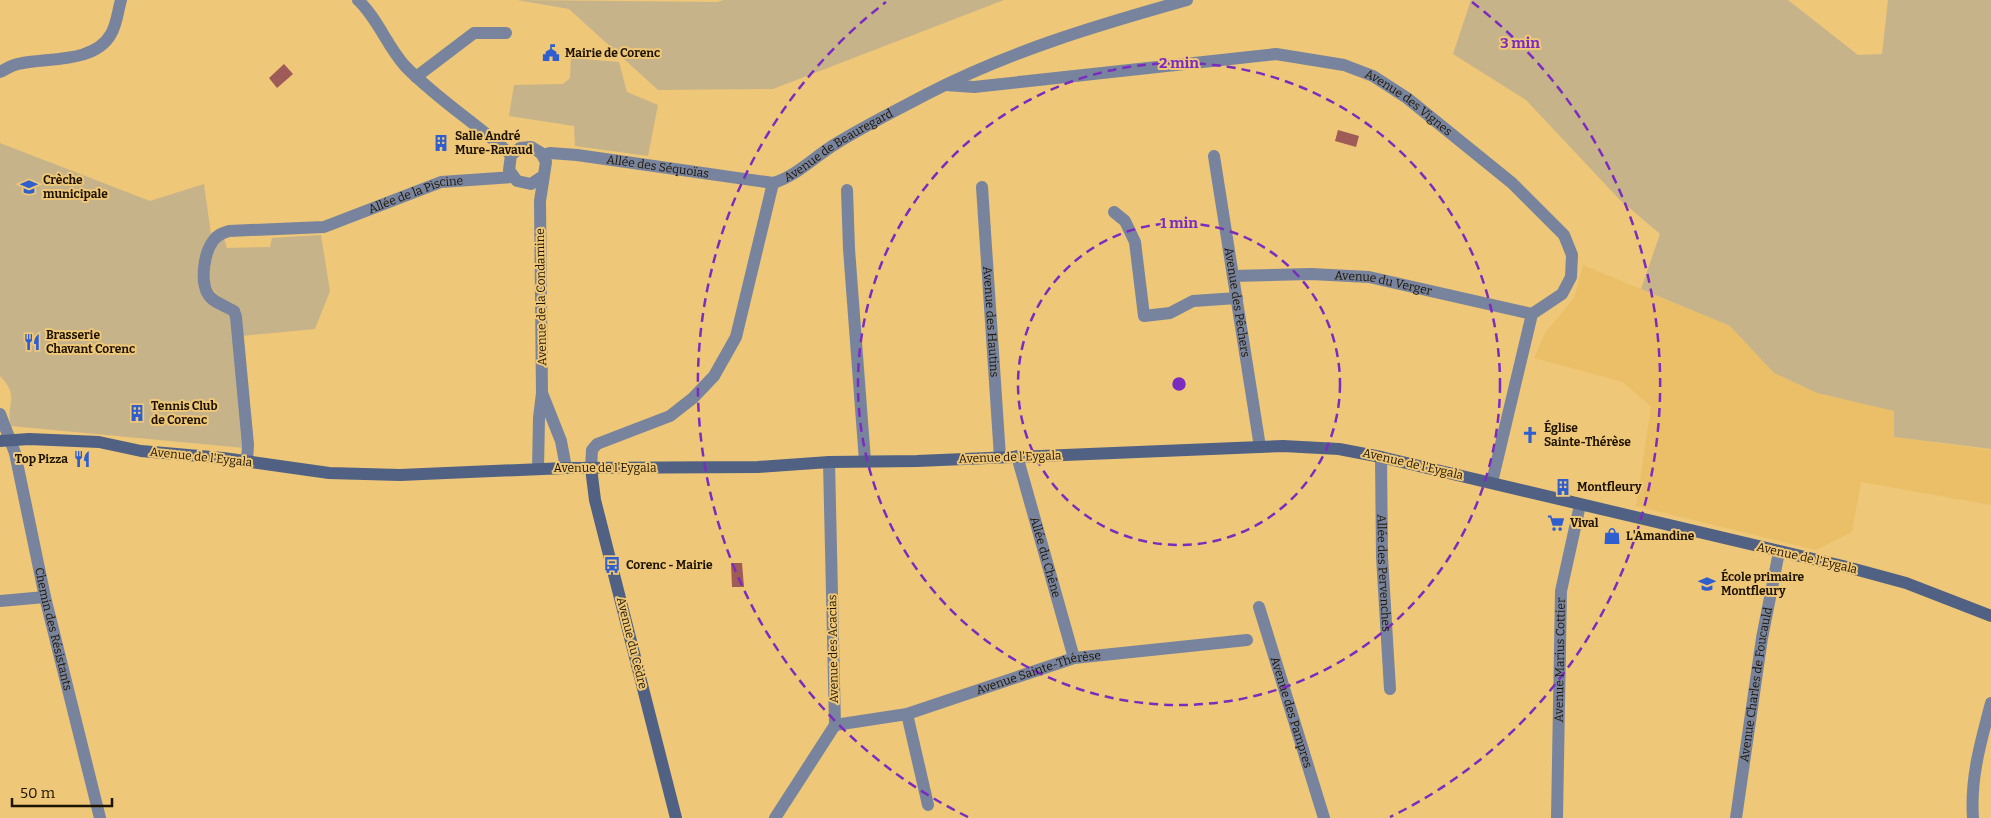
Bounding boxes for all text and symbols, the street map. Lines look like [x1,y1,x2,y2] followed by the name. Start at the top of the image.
[1500,34,1540,52] text: 3 min
[541,43,561,63] public building icon: Mairie de Corenc
[565,46,660,60] place label: Mairie de Corenc
[1159,54,1199,72] text: 2 min
[1363,67,1455,139] street label: Avenue des Vignes
[782,106,895,185] street label: Avenue de Beauregard
[455,129,533,157] place label: Salle André Mure-Ravaud
[431,133,451,153] building icon: Salle André Mure-Ravaud
[606,152,710,181] street label: Allée des Séquoïas
[43,173,108,201] place label: Crèche municipale
[366,173,464,216] street label: Allée de la Piscine
[19,177,39,197] school or university icon: Crèche municipale
[1160,214,1198,232] text: 1 min
[533,228,549,366] street label: Avenue de la Condamine
[1222,246,1253,358] street label: Avenue des Pêchers
[980,266,1002,378] street label: Avenue des Hautins
[1334,268,1434,298] street label: Avenue du Verger
[46,328,135,356] place label: Brasserie Chavant Corenc
[22,332,42,352] restaurant icon: Brasserie Chavant Corenc
[1170,375,1188,393] centre of rings
[151,399,218,427] place label: Tennis Club de Corenc
[127,403,147,423] building icon: Tennis Club de Corenc
[1544,419,1631,449] place label: Église Sainte-Thérèse
[1520,425,1540,445] church icon: Église Sainte-Thérèse
[149,445,253,469] street label: Avenue de l'Eygala
[1361,446,1465,482] street label: Avenue de l'Eygala
[958,448,1062,466] street label: Avenue de l'Eygala
[72,449,92,469] restaurant icon: Top Pizza
[15,452,68,466] place label: Top Pizza
[554,461,657,475] street label: Avenue de l'Eygala
[1553,477,1573,497] building icon: Montfleury
[1577,480,1642,494] place label: Montfleury
[1546,513,1566,533] supermarket icon: Vival
[1375,514,1394,632] street label: Allée des Pervenches
[1027,515,1064,599] street label: Allée du Chêne
[1570,516,1599,530] place label: Vival
[1602,526,1622,546] shop icon: L'Amandine
[1626,529,1695,543] place label: L'Amandine
[1755,540,1859,576] street label: Avenue de l'Eygala
[602,555,622,575] bus stop icon: Corenc - Mairie
[626,558,713,572] place label: Corenc - Mairie
[32,566,75,692] street label: Chemin des Résistants
[1721,568,1805,598] place label: École primaire Montfleury
[1697,574,1717,594] school or university icon: École primaire Montfleury
[825,594,841,704] street label: Avenue des Acacias
[614,596,650,690] street label: Avenue du Cèdre
[1552,597,1568,722] street label: Avenue Marius Cottier
[1737,606,1775,763] street label: Avenue Charles de Foucauld
[974,648,1102,697] street label: Avenue Sainte-Thérèse
[1268,655,1315,770] street label: Avenue des Pampres
[12,776,112,808] scale bar
[20,784,56,802] text: 50 m

